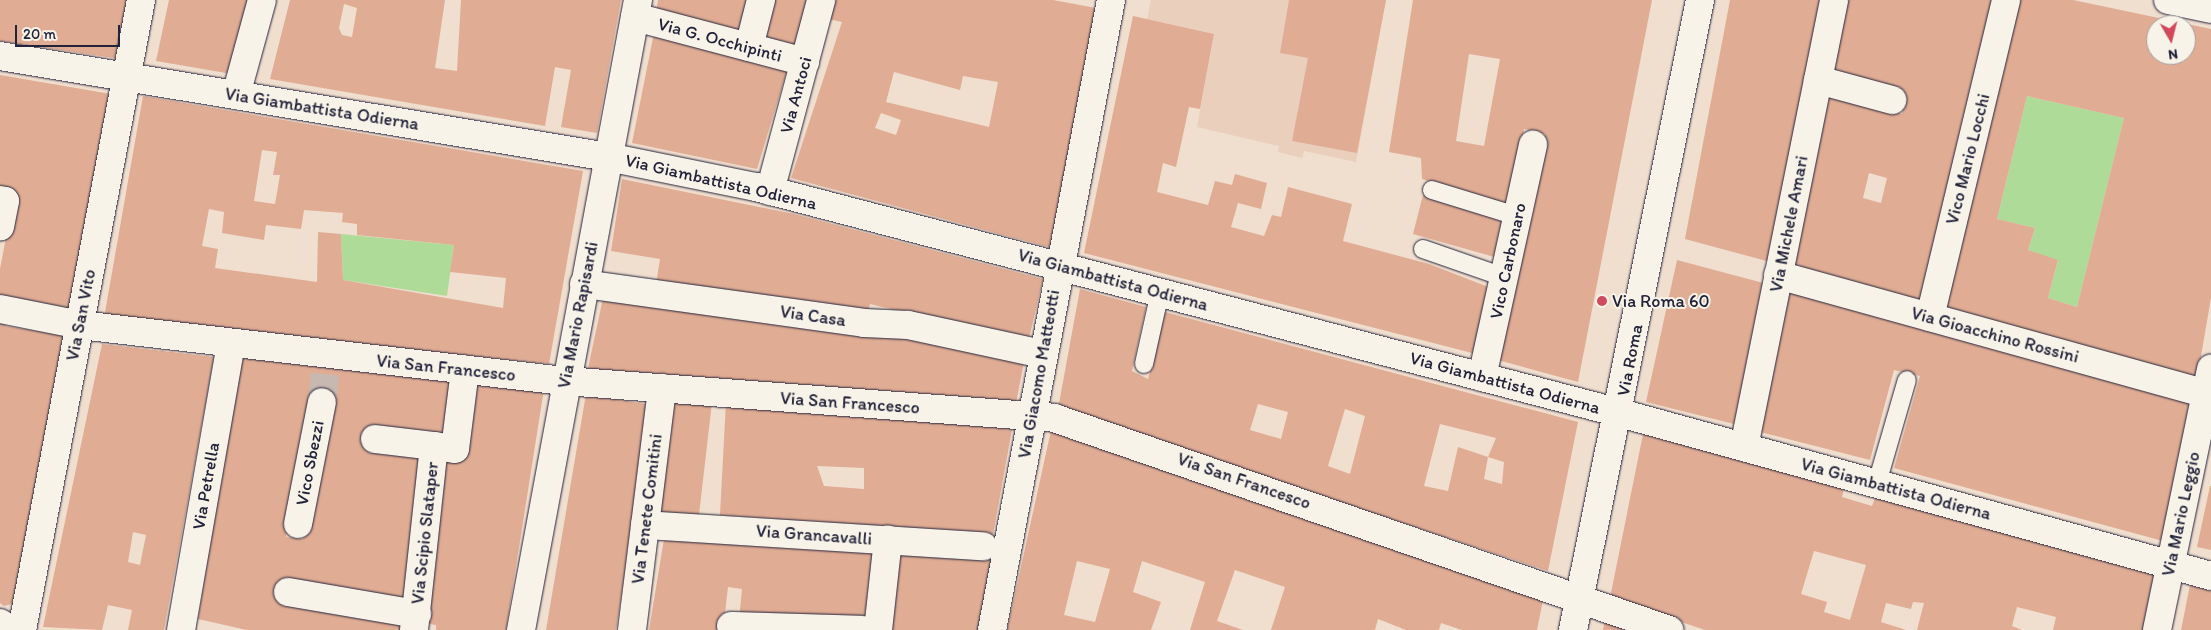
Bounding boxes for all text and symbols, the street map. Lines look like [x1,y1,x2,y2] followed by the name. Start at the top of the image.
[655,13,785,67] street label: Via G. Occhipinti
[18,15,122,47] scale bar
[2146,15,2196,65] north arrow
[23,25,56,43] text: 20 m
[2167,45,2179,63] text: N
[775,54,817,136] street label: Via Antoci
[224,83,420,135] street label: Via Giambattista Odierna
[1941,91,1995,227] street label: Vico Mario Locchi
[623,150,819,214] street label: Via Giambattista Odierna
[1765,154,1813,294] street label: Via Michele Amari
[1485,200,1531,322] street label: Vico Carbonaro
[553,239,603,391] street label: Via Mario Rapisardi
[1016,244,1210,316] street label: Via Giambattista Odierna
[62,267,100,363] street label: Via San Vito
[1014,288,1064,460] street label: Via Giacomo Matteotti
[1612,290,1709,312] place label: Via Roma 60
[1596,295,1608,307] marker: Via Roma 60
[779,301,847,331] street label: Via Casa
[1909,302,2081,368] street label: Via Gioacchino Rossini
[1613,323,1647,397] street label: Via Roma
[1408,347,1602,419] street label: Via Giambattista Odierna
[376,350,516,386] street label: Via San Francesco
[780,387,920,419] street label: Via San Francesco
[291,419,329,507] street label: Vico Sbezzi
[627,433,667,585] street label: Via Tenete Comitini
[188,441,224,531] street label: Via Petrella
[1175,448,1313,514] street label: Via San Francesco
[2157,450,2205,578] street label: Via Mario Leggio
[1799,453,1993,525] street label: Via Giambattista Odierna
[407,461,443,605] street label: Via Scipio Slataper
[755,520,873,550] street label: Via Grancavalli

